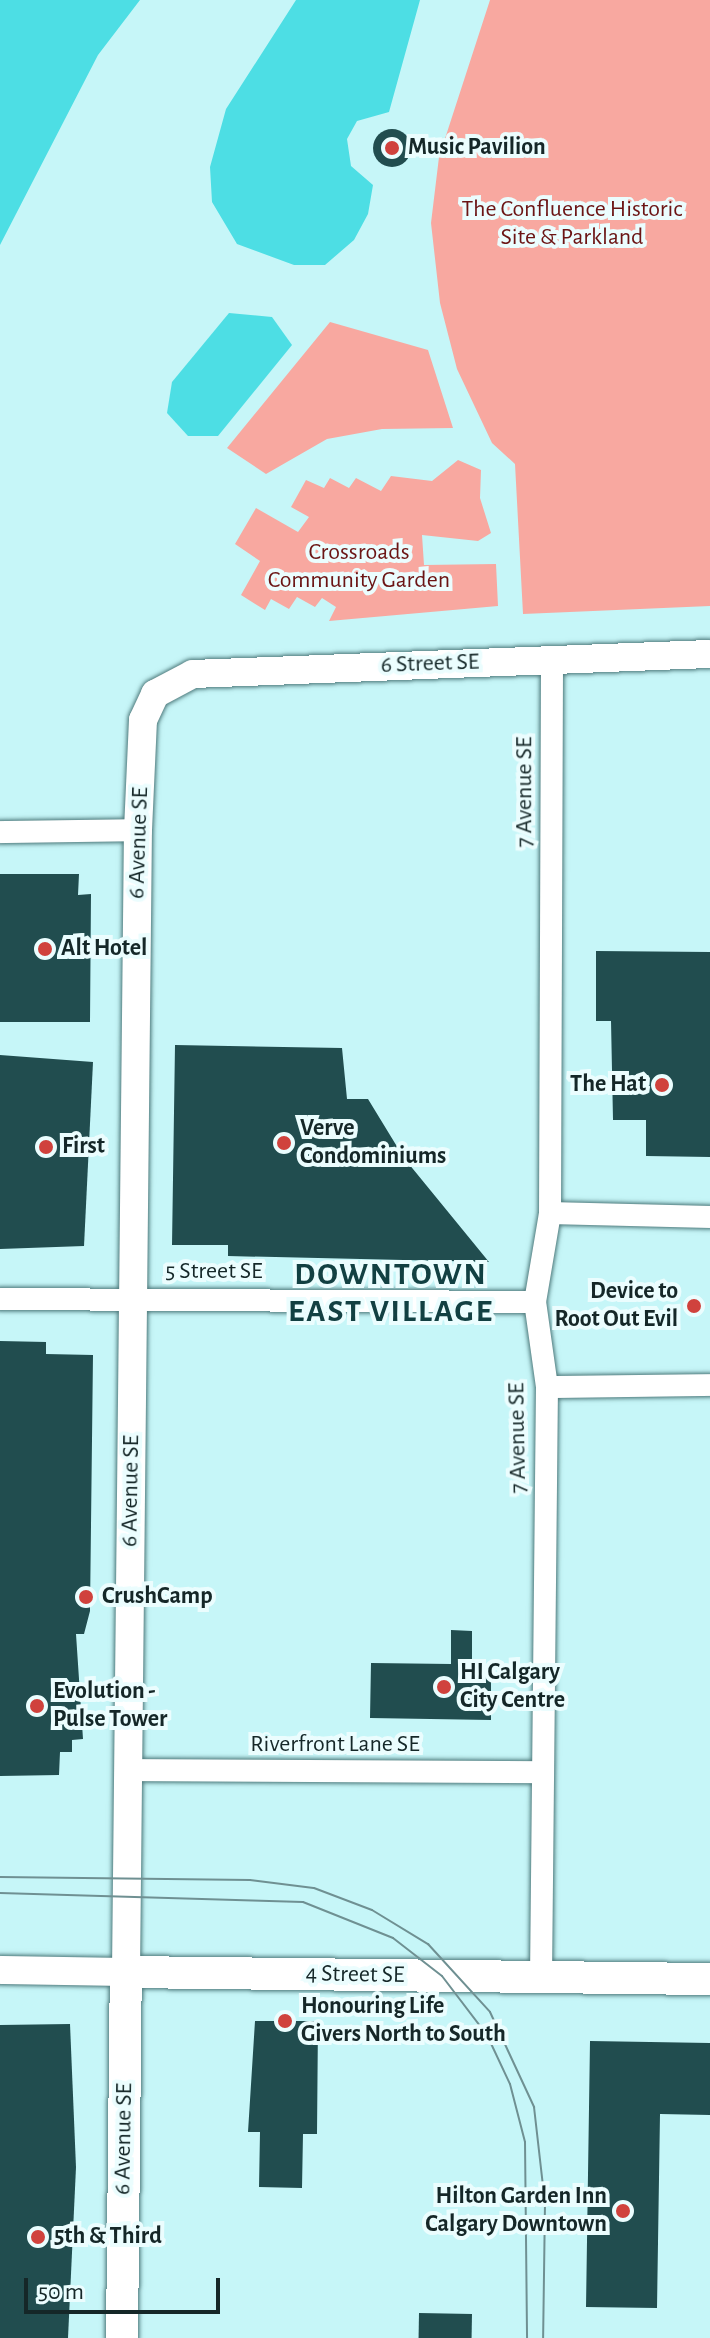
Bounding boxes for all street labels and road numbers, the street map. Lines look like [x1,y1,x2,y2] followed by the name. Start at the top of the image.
[380,648,480,680] street label: 6 Street SE
[511,737,539,847] street label: 7 Avenue SE
[123,787,155,899] street label: 6 Avenue SE
[165,1258,263,1286] street label: 5 Street SE
[503,1382,533,1494] street label: 7 Avenue SE
[116,1435,146,1547] street label: 6 Avenue SE
[250,1731,420,1759] street label: Riverfront Lane SE
[305,1960,405,1990] street label: 4 Street SE
[109,2083,139,2195] street label: 6 Avenue SE

